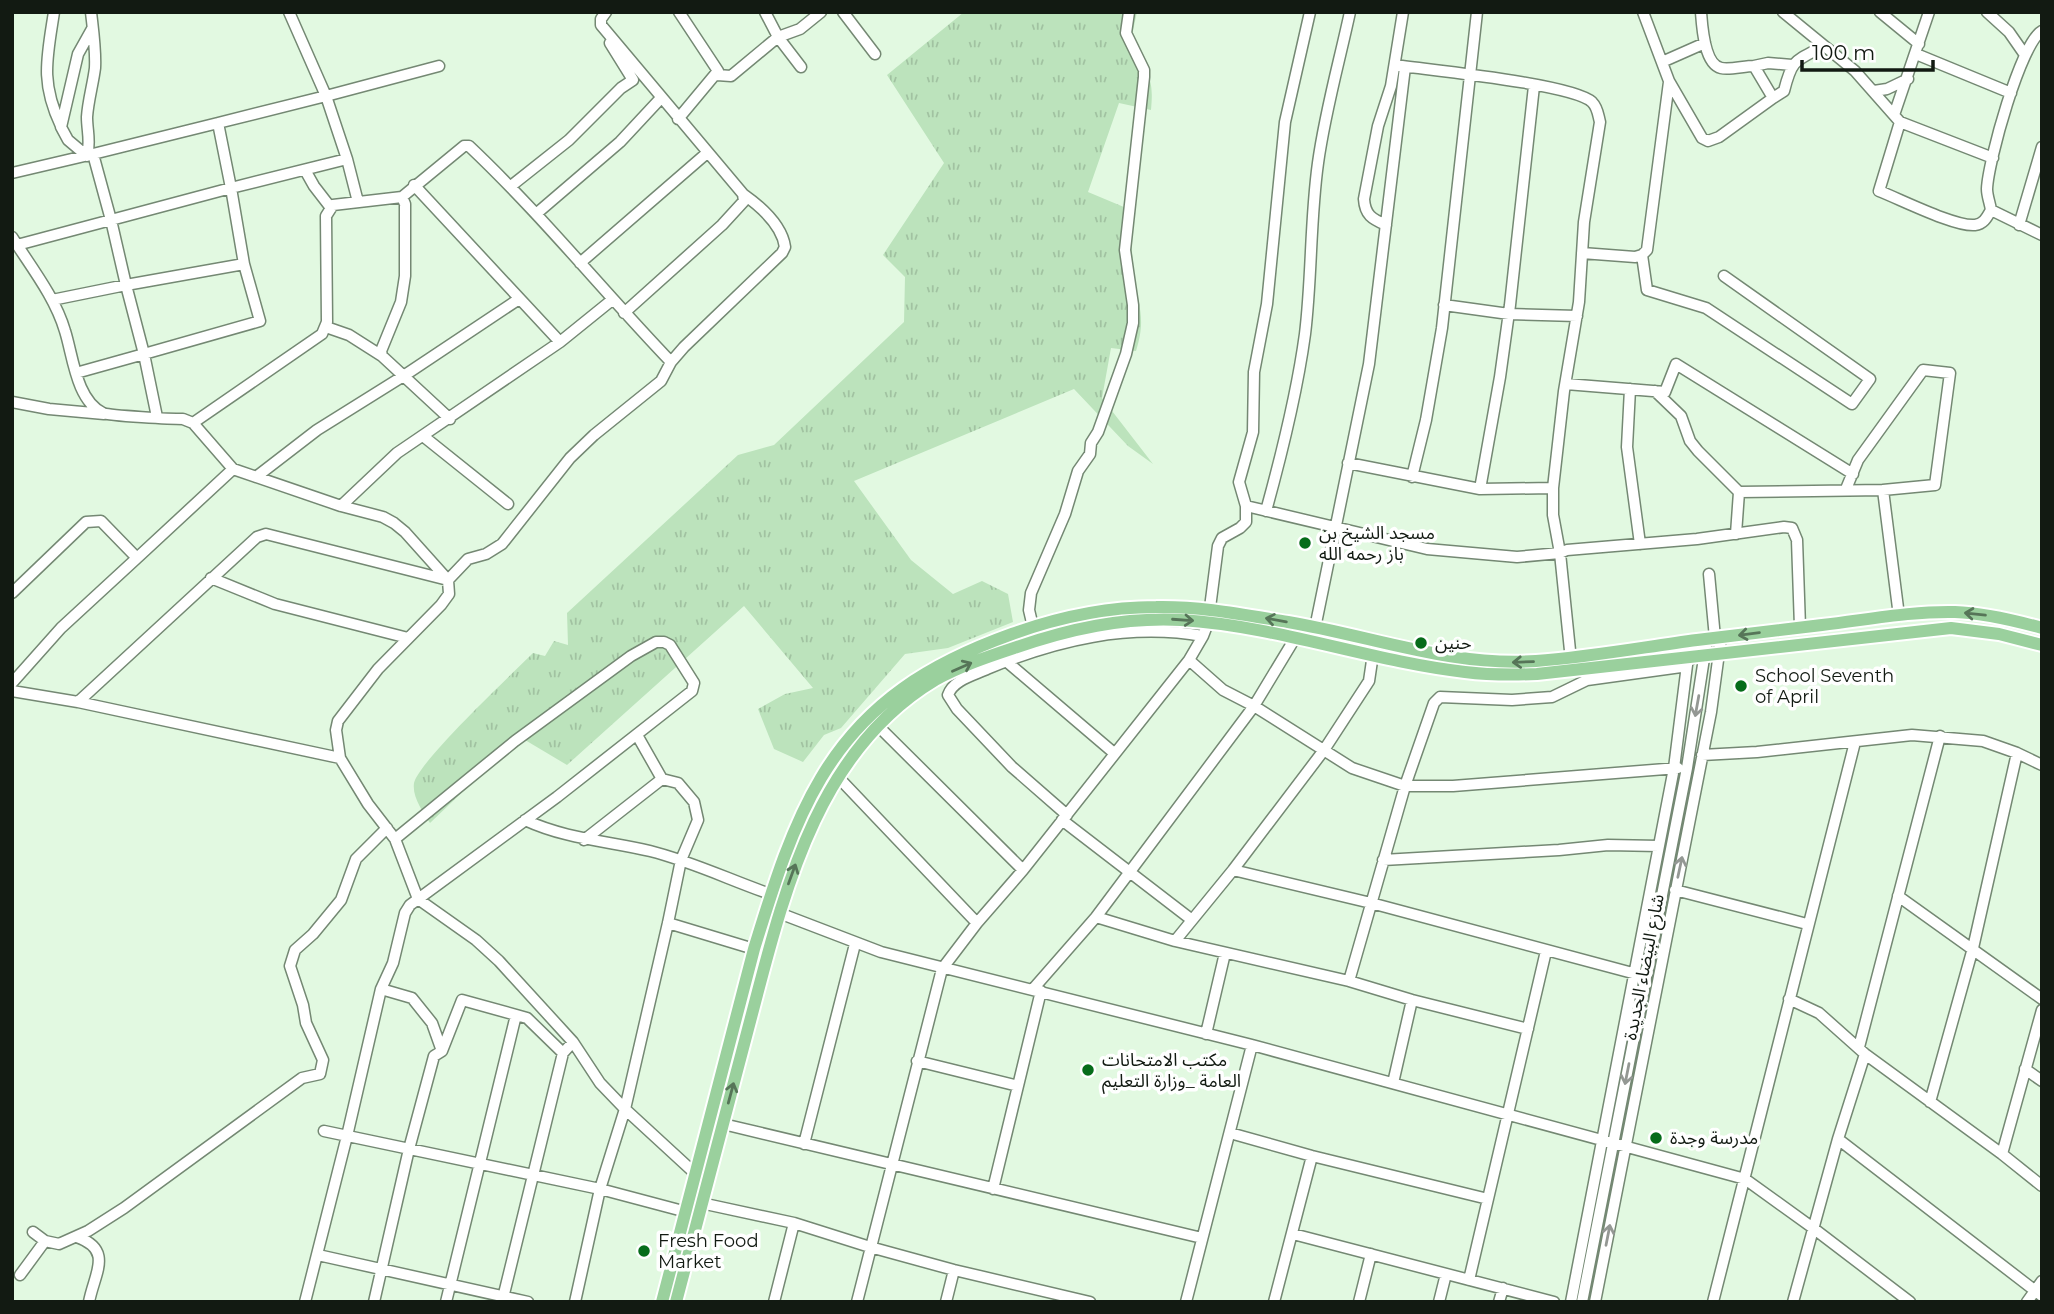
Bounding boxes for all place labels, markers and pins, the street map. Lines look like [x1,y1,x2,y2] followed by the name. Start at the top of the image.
[1319,522,1435,565] place label: مسجد الشيخ بن باز رحمه الله
[1297,535,1313,551] marker: مسجد الشيخ بن باز رحمه الله
[1435,632,1472,654] place label: حنين
[1413,635,1429,651] marker: حنين
[1755,665,1894,708] place label: School Seventh of April
[1733,678,1749,694] marker: School Seventh of April
[1102,1049,1241,1094] place label: مكتب الامتحانات العامة _وزارة التعليم
[1080,1062,1096,1078] marker: مكتب الامتحانات العامة _وزارة التعليم
[1670,1127,1758,1149] place label: مدرسة وجدة
[1648,1130,1664,1146] marker: مدرسة وجدة
[658,1230,759,1273] place label: Fresh Food Market
[636,1243,652,1259] marker: Fresh Food Market

